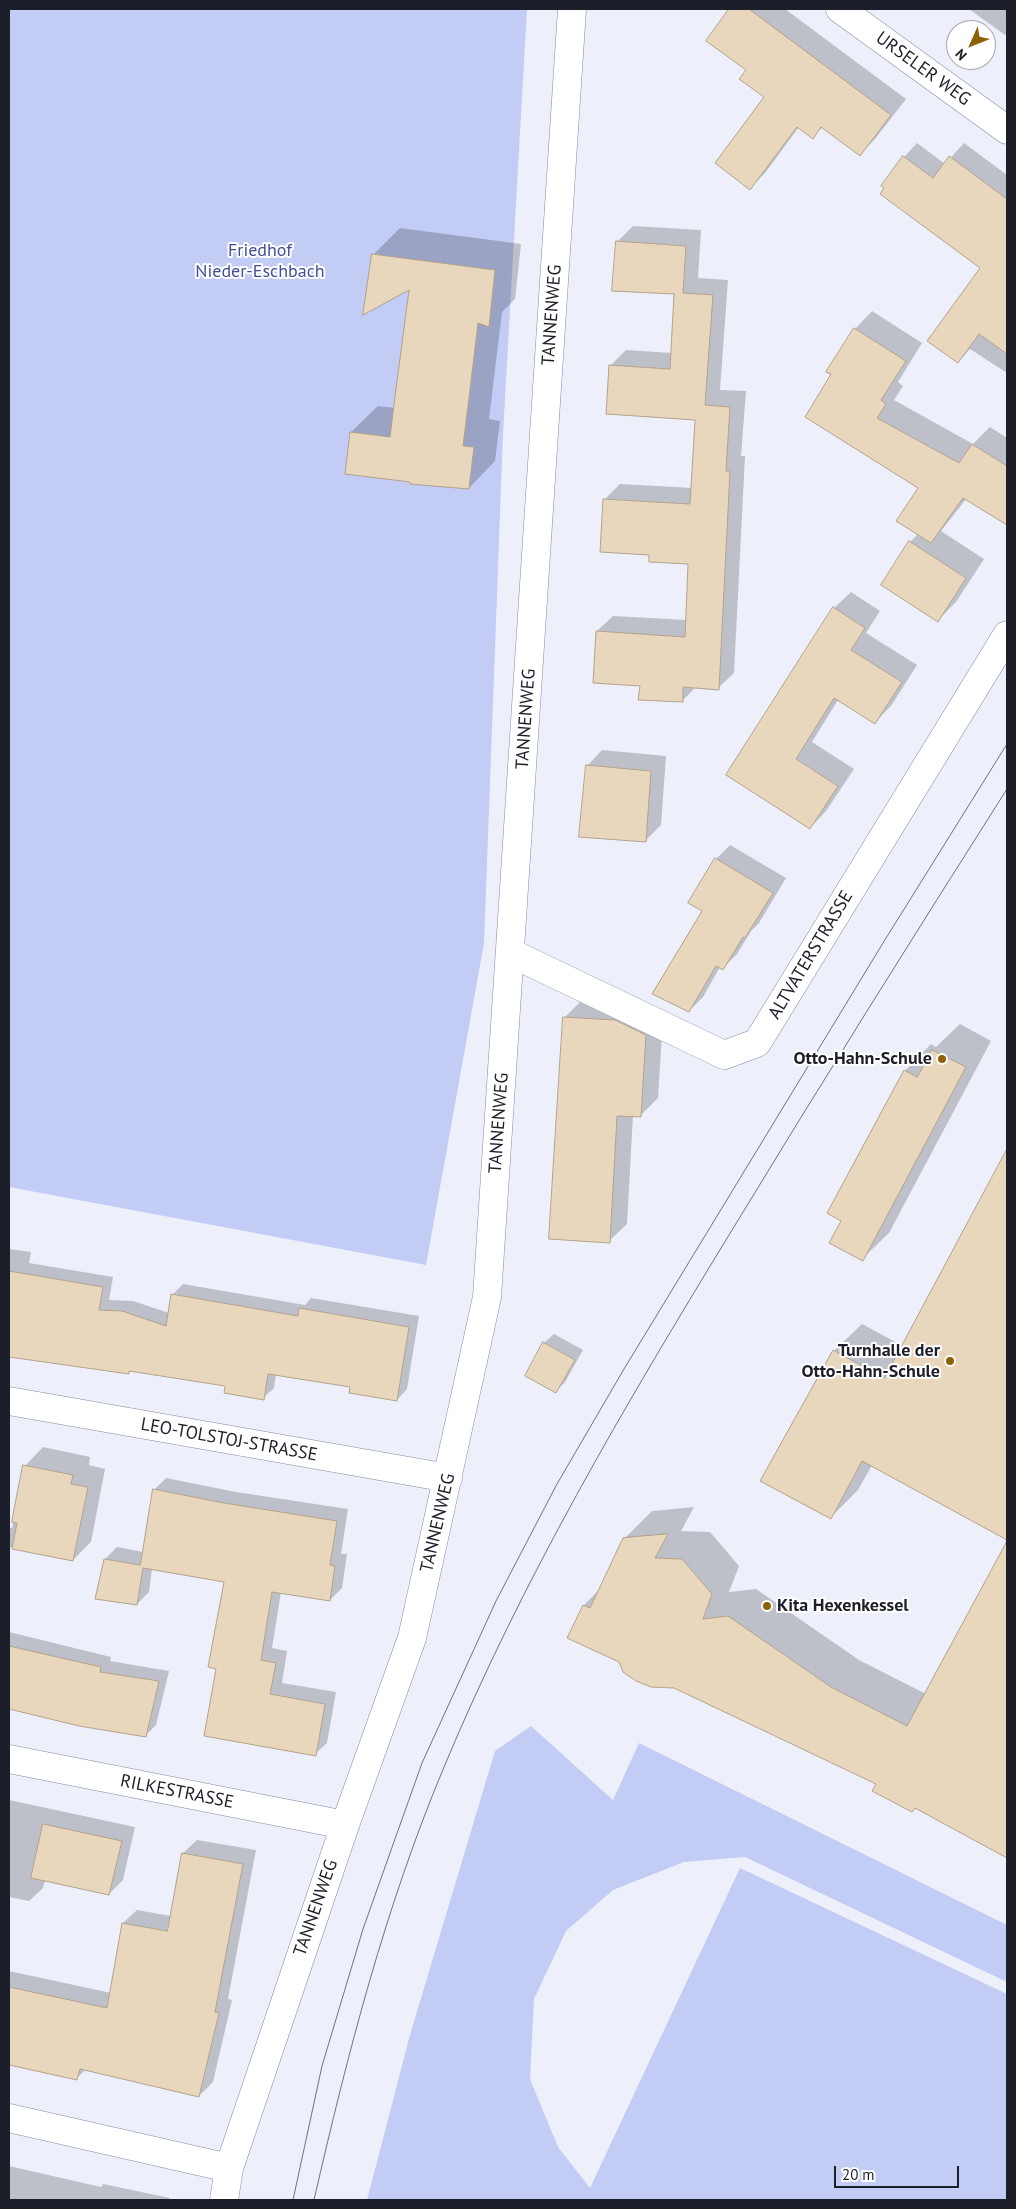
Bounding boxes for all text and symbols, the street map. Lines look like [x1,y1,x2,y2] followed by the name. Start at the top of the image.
[946,20,996,70] north arrow
[871,27,975,111] street label: URSELER WEG
[951,45,971,64] text: N
[195,240,325,282] park label: Friedhof Nieder-Eschbach
[538,264,566,366] street label: TANNENWEG
[512,668,540,770] street label: TANNENWEG
[764,887,858,1023] street label: ALTVATERSTRASSE
[793,1048,932,1070] place label: Otto-Hahn-Schule
[936,1053,948,1065] marker: Otto-Hahn-Schule
[485,1072,513,1174] street label: TANNENWEG
[801,1340,940,1382] place label: Turnhalle der Otto-Hahn-Schule
[944,1355,956,1367] marker: Turnhalle der Otto-Hahn-Schule
[139,1414,319,1466] street label: LEO-TOLSTOJ-STRASSE
[416,1471,460,1575] street label: TANNENWEG
[777,1595,909,1617] place label: Kita Hexenkessel
[761,1600,773,1612] marker: Kita Hexenkessel
[119,1770,235,1814] street label: RILKESTRASSE
[289,1857,343,1959] street label: TANNENWEG
[836,2156,961,2188] scale bar
[842,2165,875,2184] text: 20 m

